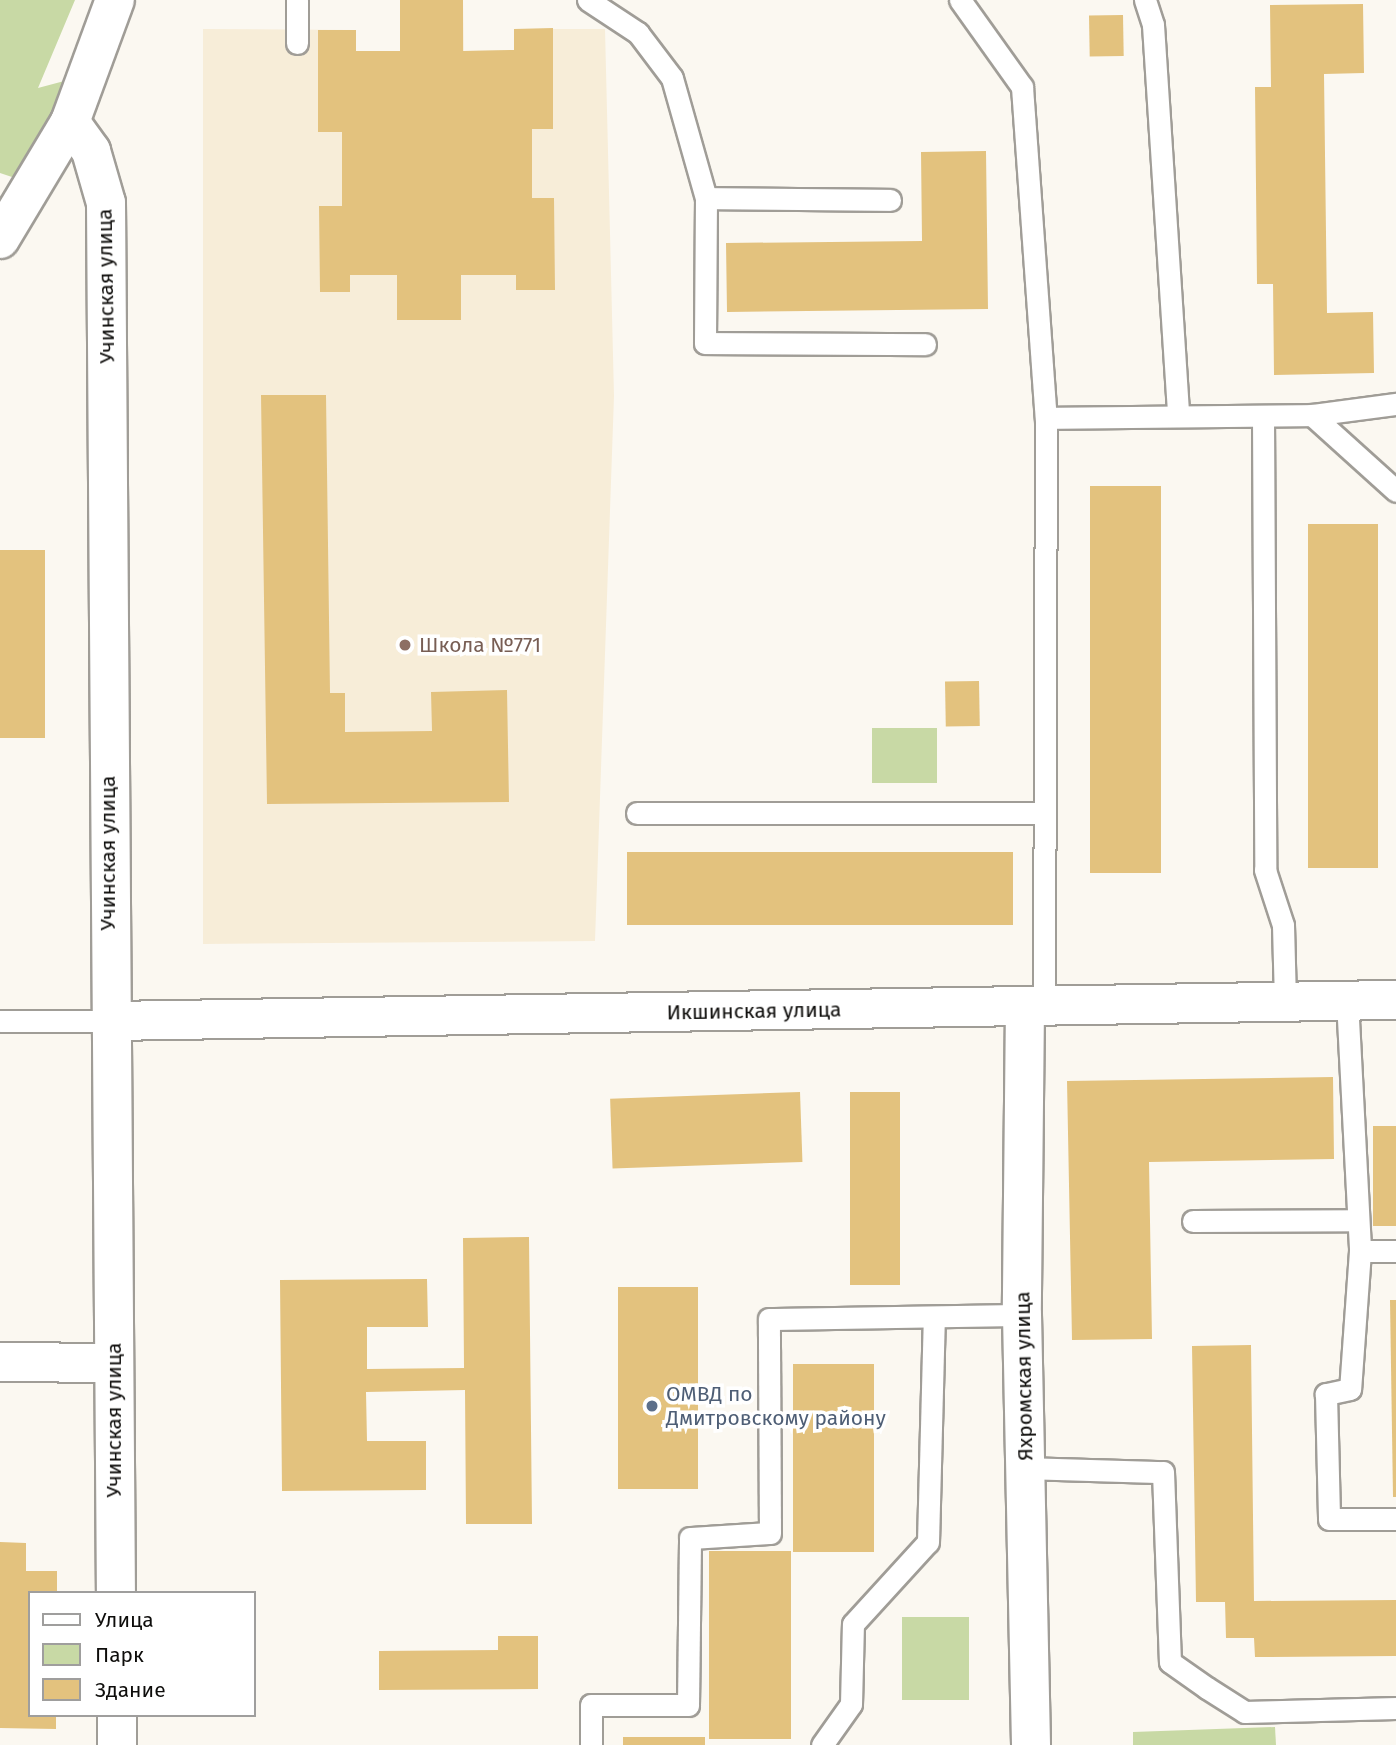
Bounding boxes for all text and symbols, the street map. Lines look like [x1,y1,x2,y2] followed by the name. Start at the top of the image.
[92,208,120,364] street label: Учинская улица
[419,632,541,658] place label: Школа №771
[397,637,413,653] marker: Школа №771
[95,775,121,931] street label: Учинская улица
[666,997,842,1025] street label: Икшинская улица
[1010,1291,1038,1461] street label: Яхромская улица
[101,1342,127,1498] street label: Учинская улица
[666,1381,886,1431] place label: ОМВД по Дмитровскому району
[644,1398,660,1414] marker: ОМВД по Дмитровскому району
[28,1591,256,1717] legend
[95,1607,154,1633] text: Улица
[95,1642,144,1668] text: Парк
[95,1677,166,1703] text: Здание

